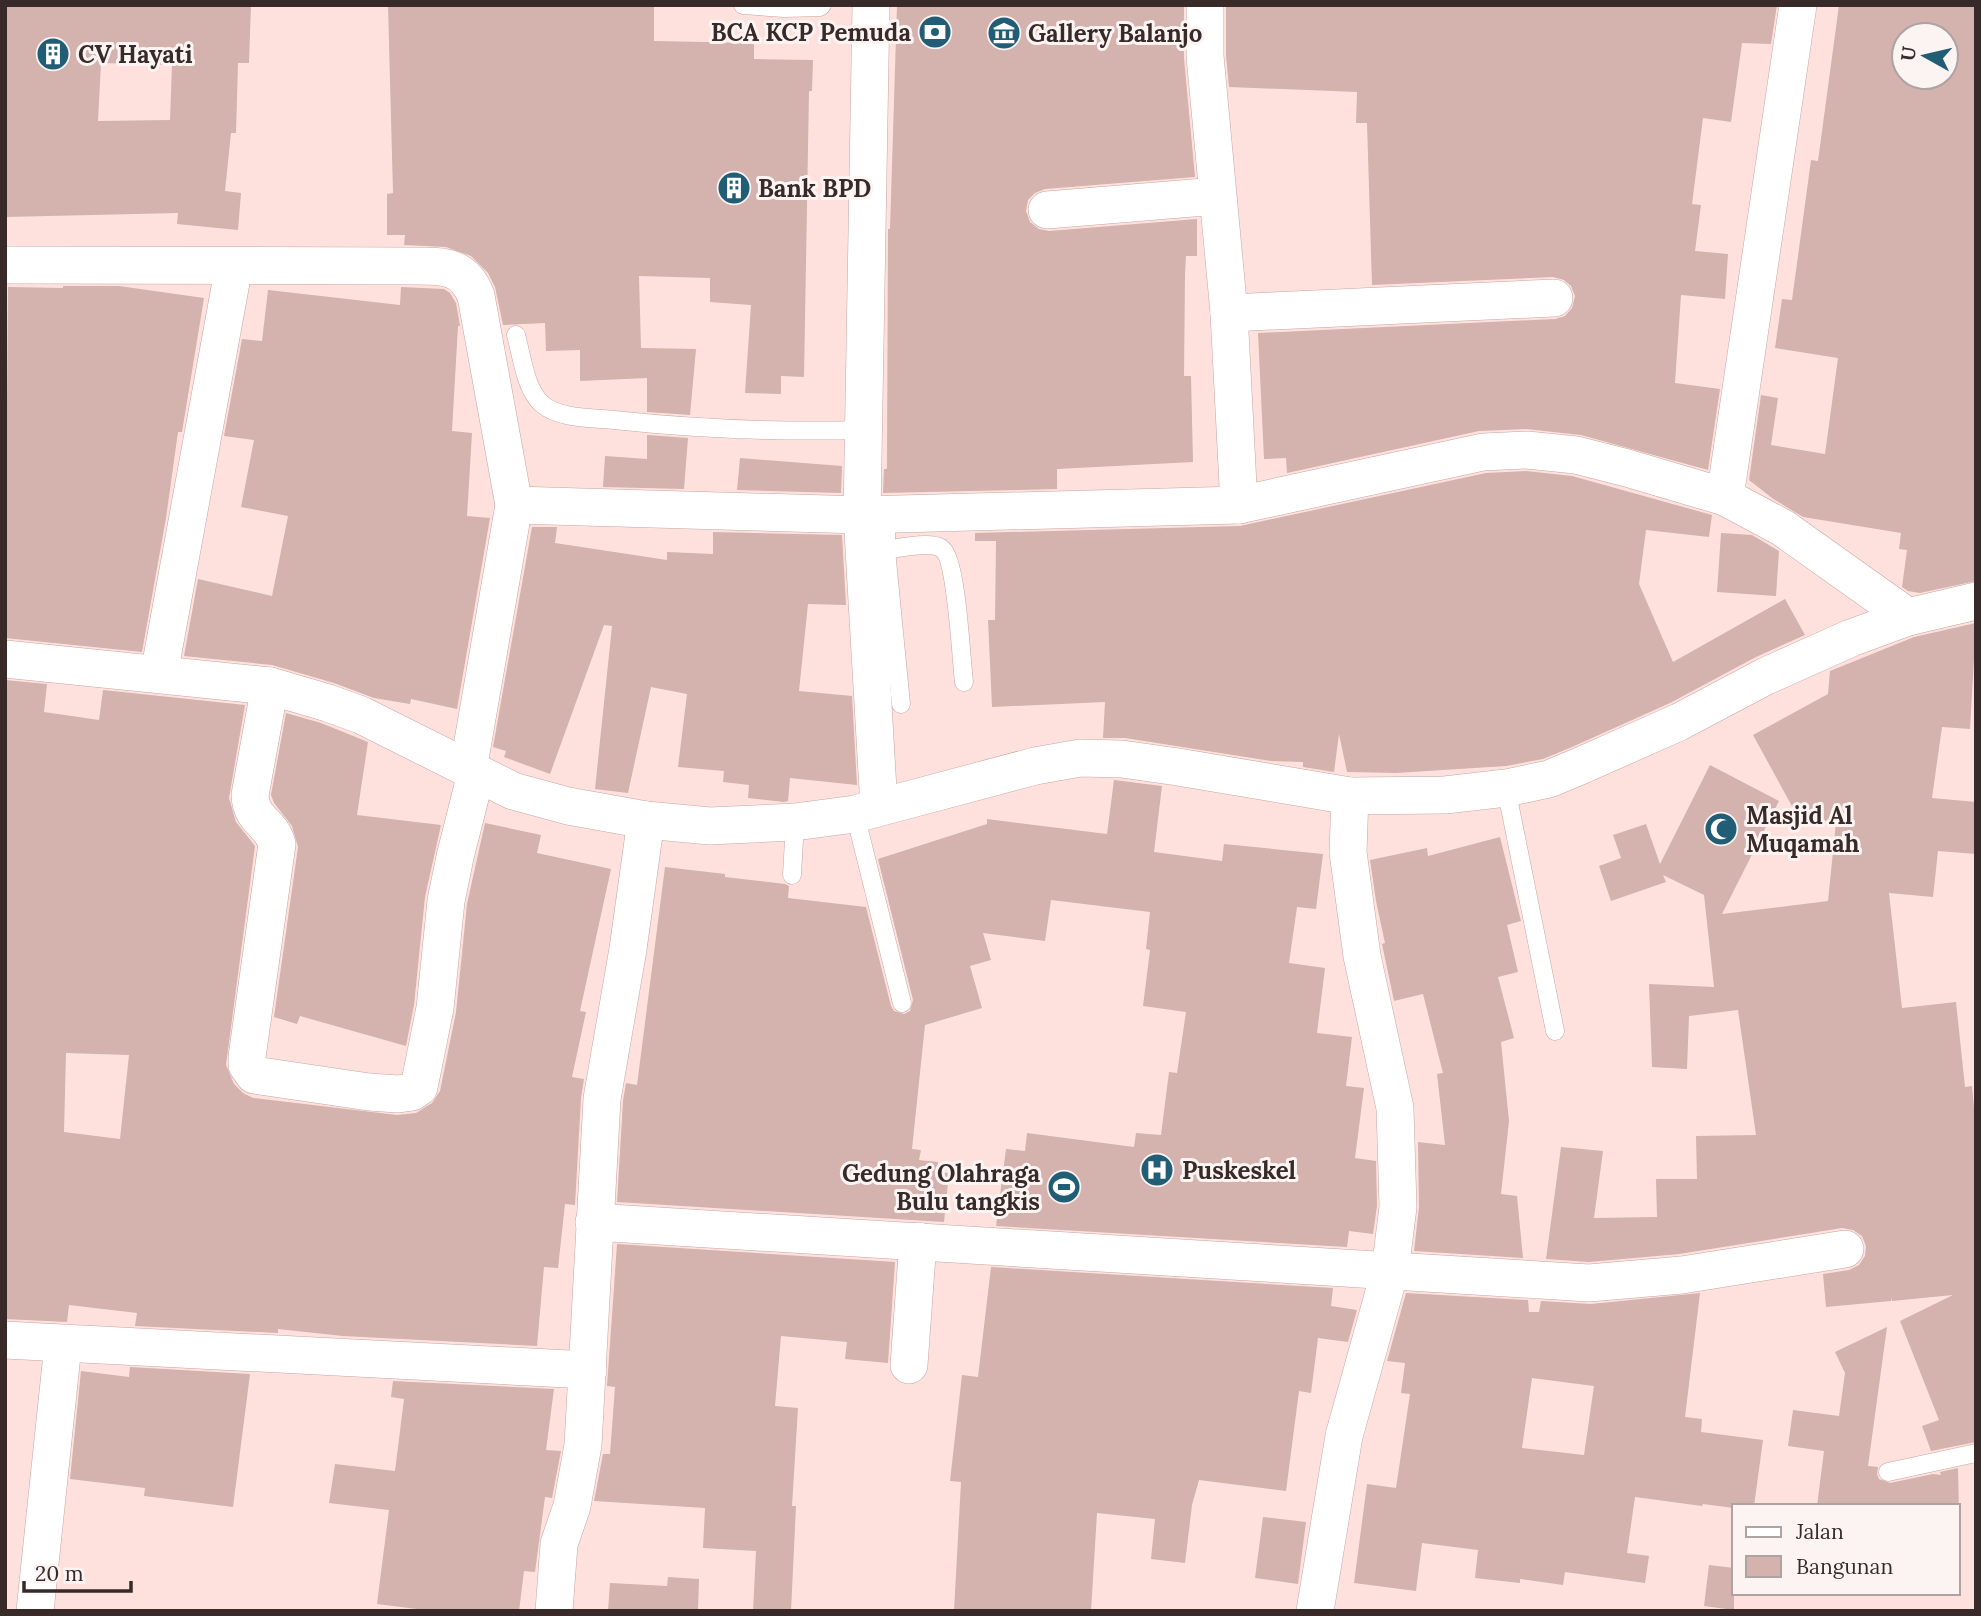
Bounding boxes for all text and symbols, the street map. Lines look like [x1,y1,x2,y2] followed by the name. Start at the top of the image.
[916,13,954,51] bank icon: BCA KCP Pemuda
[985,14,1023,52] museum icon: Gallery Balanjo
[711,17,911,48] place label: BCA KCP Pemuda
[1028,18,1202,49] place label: Gallery Balanjo
[1890,21,1960,91] north arrow
[34,35,72,73] building icon: CV Hayati
[78,39,193,70] place label: CV Hayati
[1895,45,1921,62] text: U
[715,169,753,207] building icon: Bank BPD
[758,173,871,204] place label: Bank BPD
[1746,800,1860,859] place label: Masjid Al Muqamah
[1702,810,1740,848] mosque icon: Masjid Al Muqamah
[1138,1151,1176,1189] hospital icon: Puskeskel
[1182,1155,1296,1186] place label: Puskeskel
[842,1158,1040,1217] place label: Gedung Olahraga Bulu tangkis
[1045,1168,1083,1206] sports icon: Gedung Olahraga Bulu tangkis
[1732,1504,1960,1595] legend
[1795,1518,1844,1545] text: Jalan
[24,1550,131,1594] scale bar
[1796,1553,1893,1580] text: Bangunan
[35,1560,84,1587] text: 20 m

